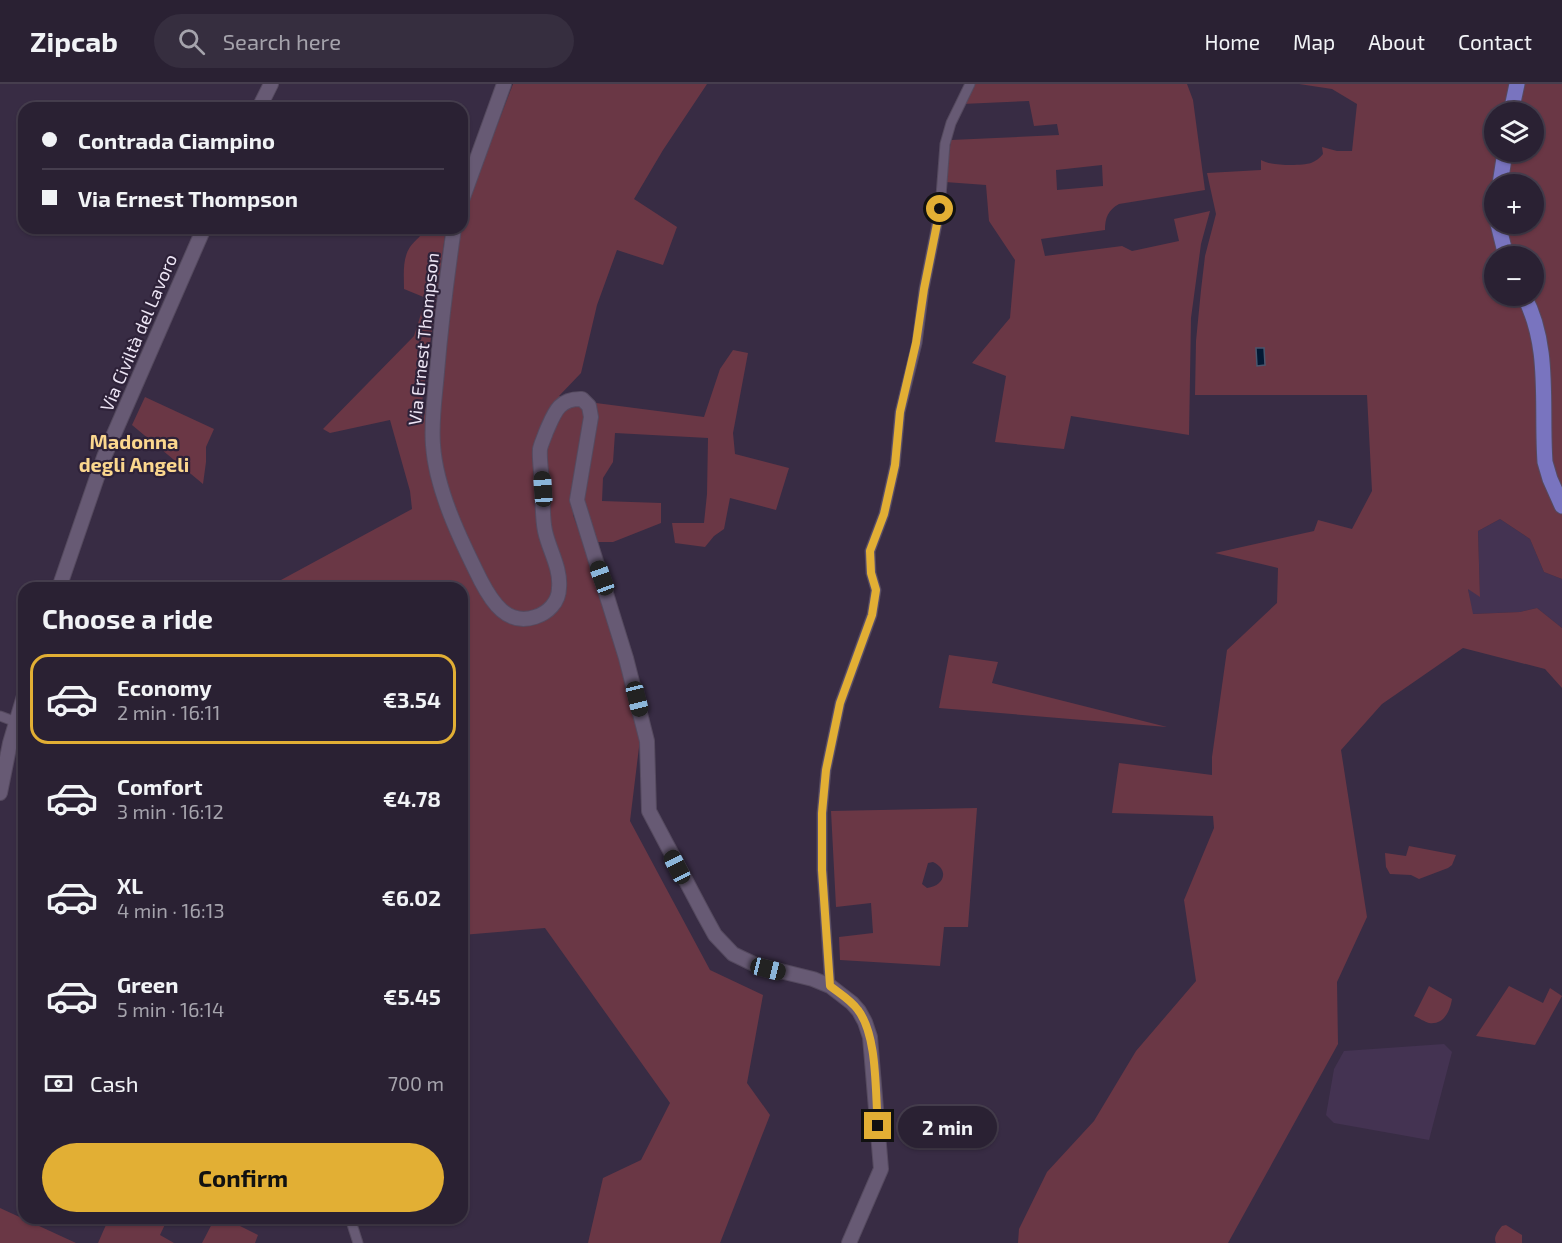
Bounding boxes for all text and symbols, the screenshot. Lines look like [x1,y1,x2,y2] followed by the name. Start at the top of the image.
[154,14,574,68] search box
[30,24,118,58] text: Zipcab
[175,25,208,58] icon: search
[223,28,341,54] text: Search here
[1204,29,1260,54] text: Home
[1293,29,1335,54] text: Map
[1368,29,1425,54] text: About
[1458,29,1532,54] text: Contact
[1484,102,1544,306] map controls
[1484,102,1544,162] button: layers
[78,127,275,153] text: Contrada Ciampino
[1484,174,1544,234] button: +
[78,185,298,211] text: Via Ernest Thompson
[926,195,953,222] route start
[1484,246,1544,306] button: −
[95,251,181,415] street label: Via Civiltà del Lavoro
[403,251,443,426] street label: Via Ernest Thompson
[79,429,189,476] district label: Madonna degli Angeli
[533,470,553,508] car
[587,558,617,598] car
[42,602,213,634] text: Choose a ride
[45,672,99,726] icon: car
[117,674,212,700] text: Economy
[624,679,650,719] car
[383,686,441,712] text: €3.54
[117,700,220,724] text: 2 min · 16:11
[45,771,99,825] icon: car
[117,773,202,799] text: Comfort
[383,785,441,811] text: €4.78
[117,799,224,823] text: 3 min · 16:12
[661,847,693,887] car
[45,870,99,924] icon: car
[117,872,143,898] text: XL
[382,884,441,910] text: €6.02
[117,898,225,922] text: 4 min · 16:13
[748,956,788,982] car
[45,969,99,1023] icon: car
[117,971,179,997] text: Green
[383,983,441,1009] text: €5.45
[117,997,224,1021] text: 5 min · 16:14
[42,1067,75,1100] icon: cash
[90,1070,139,1096] text: Cash
[388,1071,444,1095] text: 700 m
[899,1105,998,1147] callout: 2 min
[864,1112,891,1139] route end
[922,1115,973,1139] text: 2 min
[42,1143,444,1212] button: Confirm

